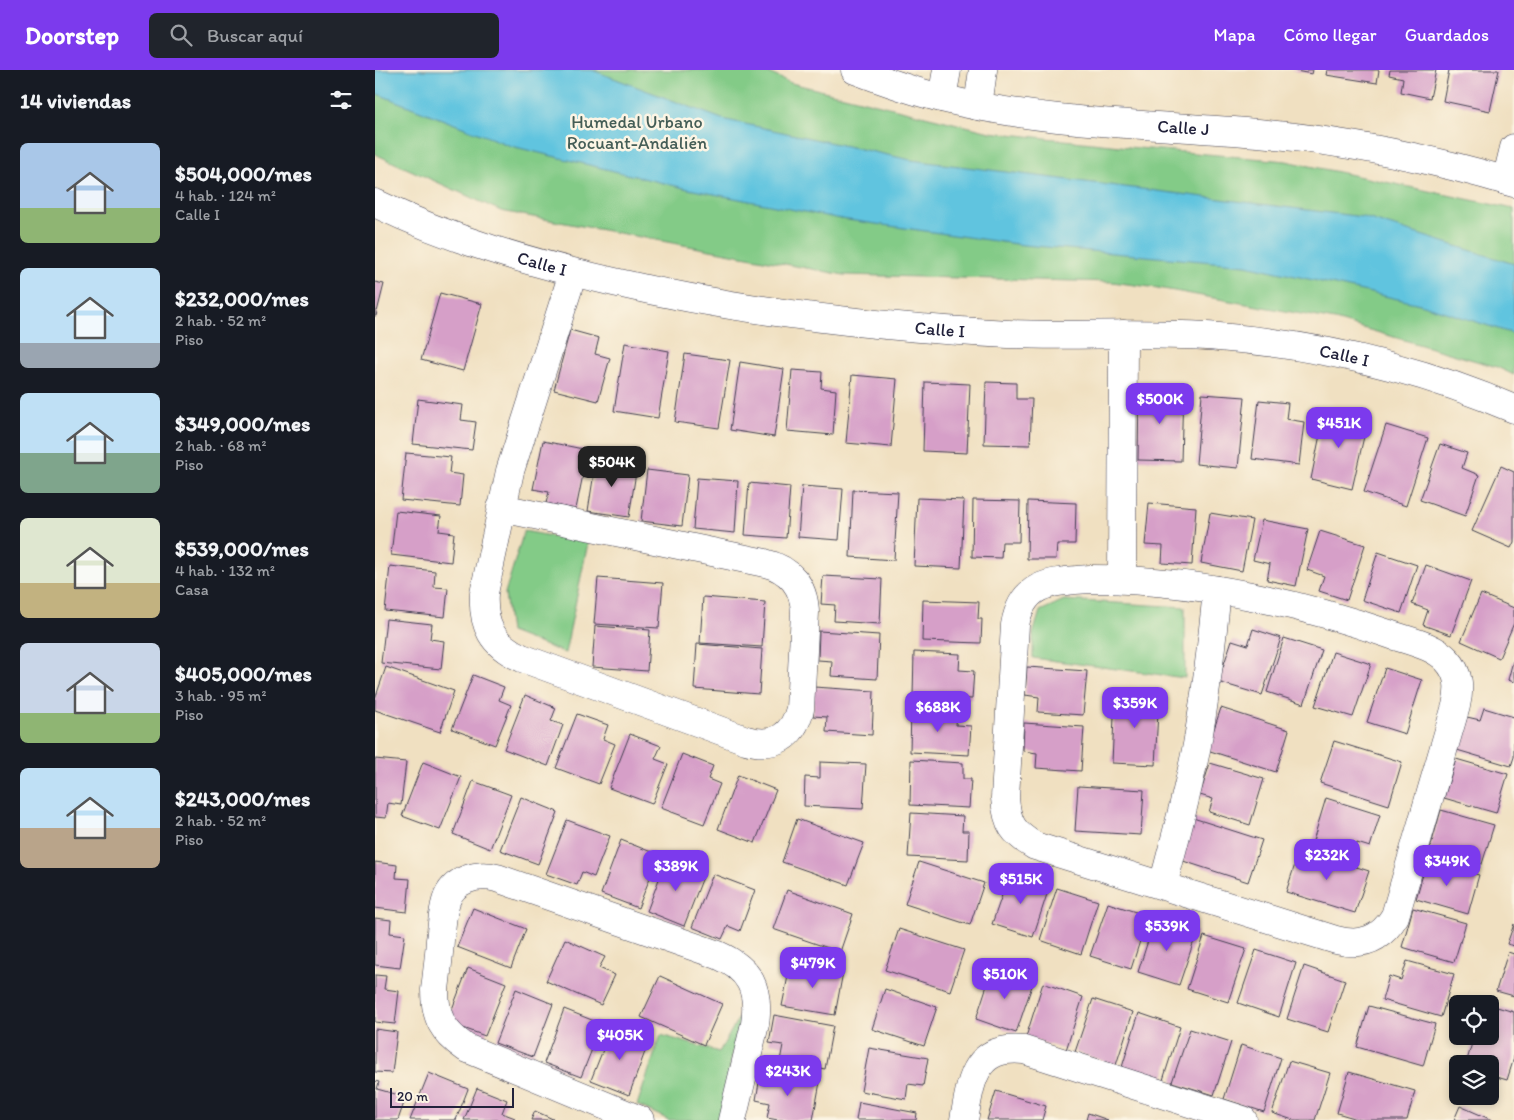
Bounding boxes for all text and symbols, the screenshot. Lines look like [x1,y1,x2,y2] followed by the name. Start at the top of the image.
[149,13,499,58] search box
[25,21,119,50] text: Doorstep
[167,21,195,49] icon: search
[207,24,303,47] text: Buscar aquí
[1214,24,1255,46] text: Mapa
[1283,24,1377,46] text: Cómo llegar
[1405,24,1489,46] text: Guardados
[327,86,355,114] icon: filters
[20,88,131,113] text: 14 viviendas
[567,111,707,154] park label: Humedal Urbano Rocuant-Andalién
[1157,115,1210,140] street label: Calle J
[175,161,312,186] text: $504,000/mes
[60,163,120,223] icon: home
[175,186,276,205] text: 4 hab. · 124 m²
[175,205,220,224] text: Calle I
[515,246,569,281] street label: Calle I
[175,286,309,311] text: $232,000/mes
[60,288,120,348] icon: home
[175,311,266,330] text: 2 hab. · 52 m²
[914,317,966,342] street label: Calle I
[175,330,203,349] text: Piso
[1317,339,1372,372] street label: Calle I
[1125,382,1195,425] pin: $500K
[1137,389,1183,408] text: $500K
[1304,406,1374,449] pin: $451K
[175,411,310,436] text: $349,000/mes
[60,413,120,473] icon: home
[1317,413,1361,432] text: $451K
[175,436,267,455] text: 2 hab. · 68 m²
[577,446,647,488] pin: $504K
[589,452,635,471] text: $504K
[175,455,203,474] text: Piso
[175,536,309,561] text: $539,000/mes
[60,538,120,598] icon: home
[175,561,275,580] text: 4 hab. · 132 m²
[175,580,209,599] text: Casa
[175,661,312,686] text: $405,000/mes
[60,663,120,723] icon: home
[175,686,266,705] text: 3 hab. · 95 m²
[1100,686,1170,729] pin: $359K
[903,690,973,733] pin: $688K
[1113,693,1157,712] text: $359K
[916,697,960,716] text: $688K
[175,705,203,724] text: Piso
[175,786,310,811] text: $243,000/mes
[60,788,120,848] icon: home
[175,811,266,830] text: 2 hab. · 52 m²
[175,830,203,849] text: Piso
[1292,838,1362,881] pin: $232K
[1412,844,1482,887] pin: $349K
[1305,845,1349,864] text: $232K
[641,850,711,892] pin: $389K
[1424,851,1470,870] text: $349K
[654,856,698,875] text: $389K
[986,862,1056,905] pin: $515K
[1000,869,1042,888] text: $515K
[1132,910,1202,952] pin: $539K
[1145,916,1189,935] text: $539K
[778,946,848,989] pin: $479K
[791,953,835,972] text: $479K
[970,958,1040,1000] pin: $510K
[983,964,1027,983] text: $510K
[1449,995,1499,1105] map controls
[1449,995,1499,1045] button: locate
[585,1018,655,1061] pin: $405K
[597,1025,643,1044] text: $405K
[753,1054,823,1097] pin: $243K
[1449,1055,1499,1105] button: layers
[765,1061,811,1080] text: $243K
[390,1085,514,1108] scale bar
[397,1088,428,1105] text: 20 m

